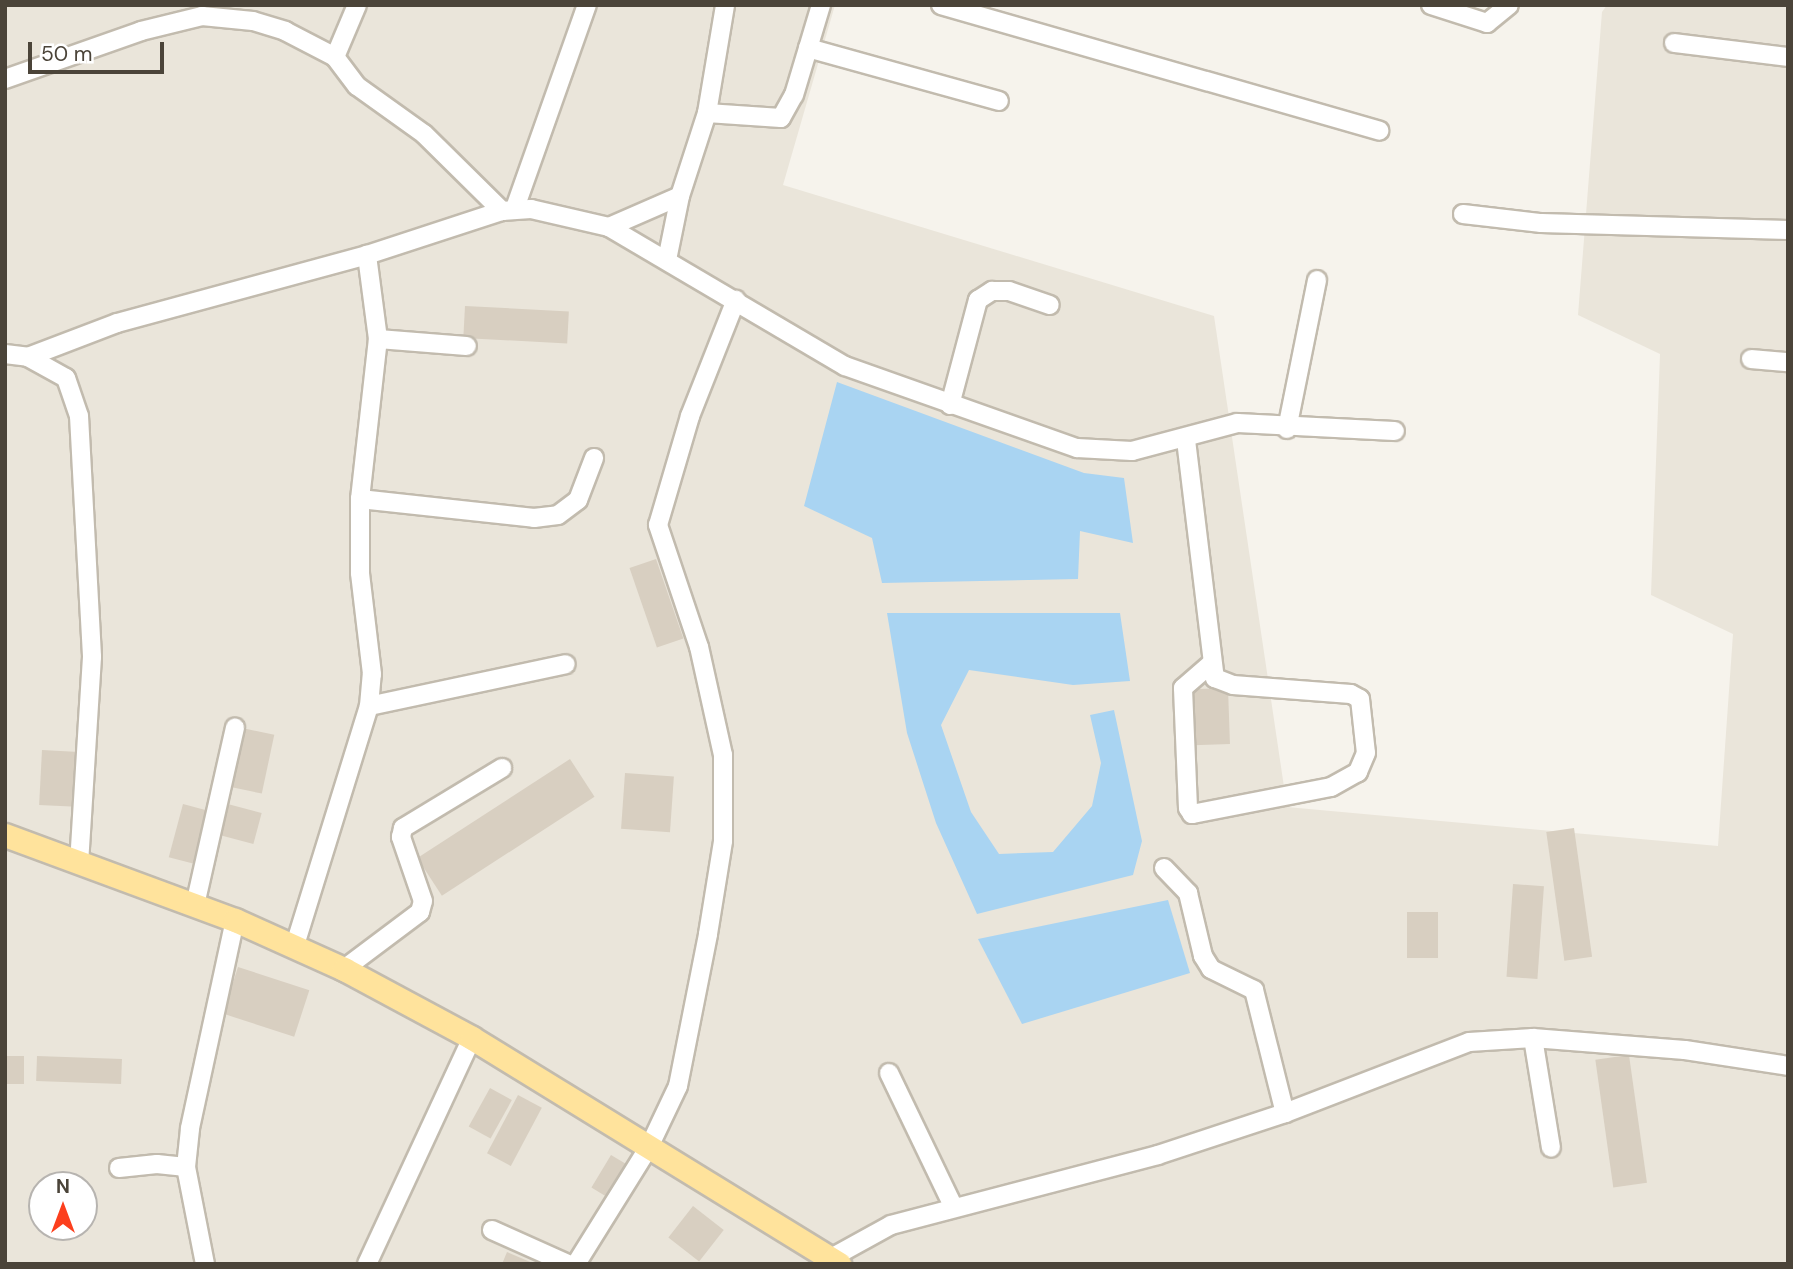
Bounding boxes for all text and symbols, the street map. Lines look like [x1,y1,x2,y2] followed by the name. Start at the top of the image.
[32,28,168,72] scale bar
[41,40,92,68] text: 50 m
[28,1171,98,1241] north arrow
[56,1174,70,1199] text: N

